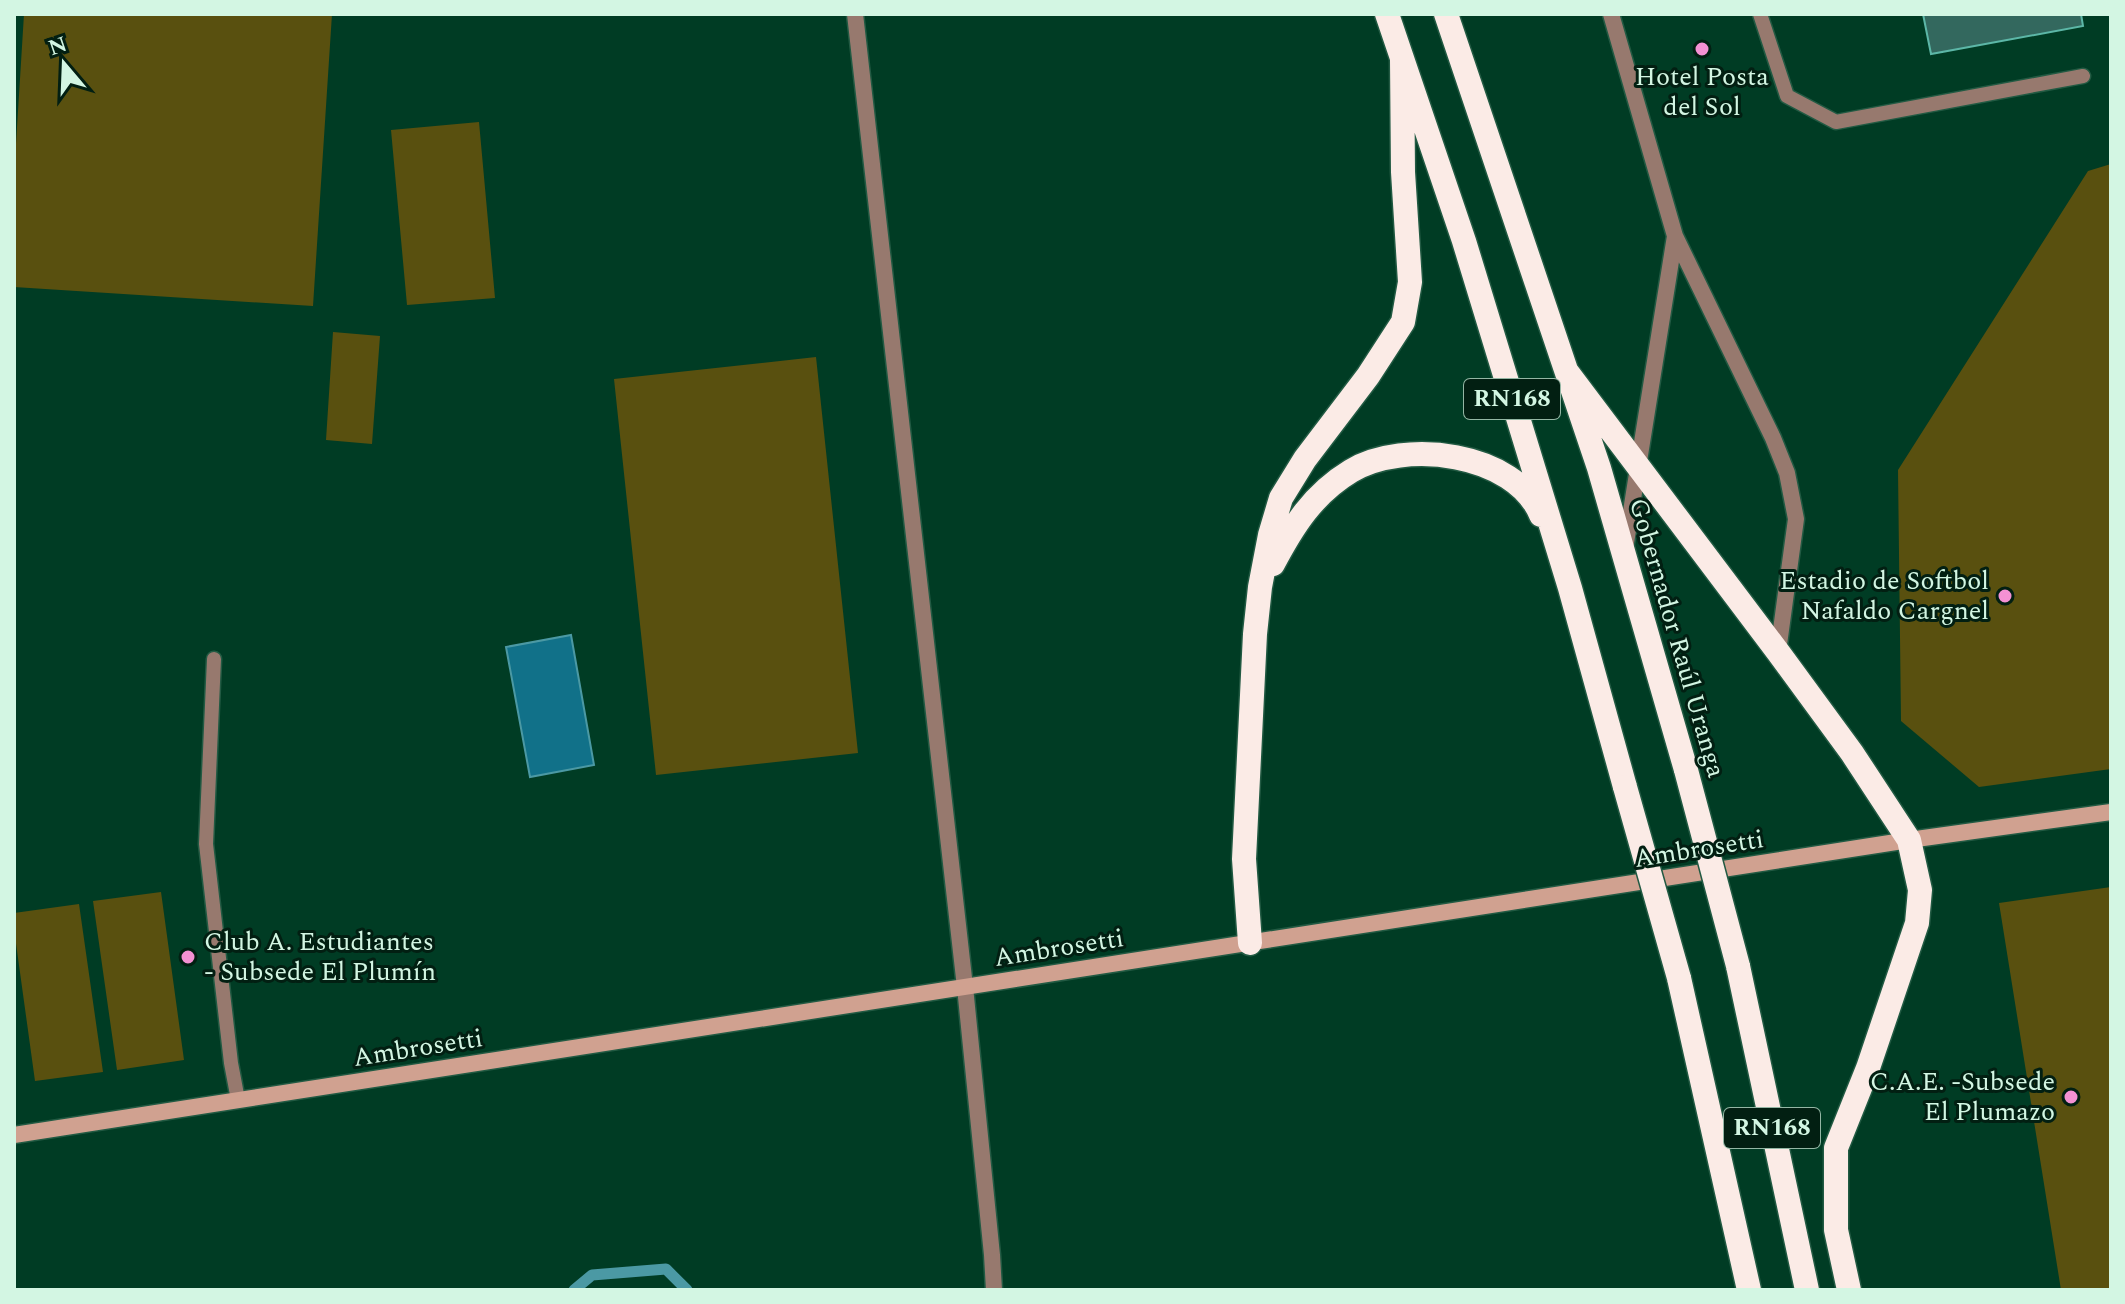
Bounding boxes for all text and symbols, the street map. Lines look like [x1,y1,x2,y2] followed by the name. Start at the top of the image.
[24,24,104,104] north arrow
[44,28,72,65] text: N
[1693,40,1711,58] marker: Hotel Posta del Sol
[1635,57,1769,127] place label: Hotel Posta del Sol
[1464,379,1560,419] road number: RN168
[1618,494,1736,783] street label: Gobernador Raúl Uranga
[1779,561,1989,631] place label: Estadio de Softbol Nafaldo Cargnel
[1996,587,2014,605] marker: Estadio de Softbol Nafaldo Cargnel
[1631,819,1767,879] street label: Ambrosetti
[991,918,1127,978] street label: Ambrosetti
[204,922,436,992] place label: Club A. Estudiantes - Subsede El Plumín
[179,948,197,966] marker: Club A. Estudiantes - Subsede El Plumín
[350,1018,486,1078] street label: Ambrosetti
[1870,1062,2055,1132] place label: C.A.E. -Subsede El Plumazo
[2062,1088,2080,1106] marker: C.A.E. -Subsede El Plumazo
[1724,1108,1820,1148] road number: RN168

